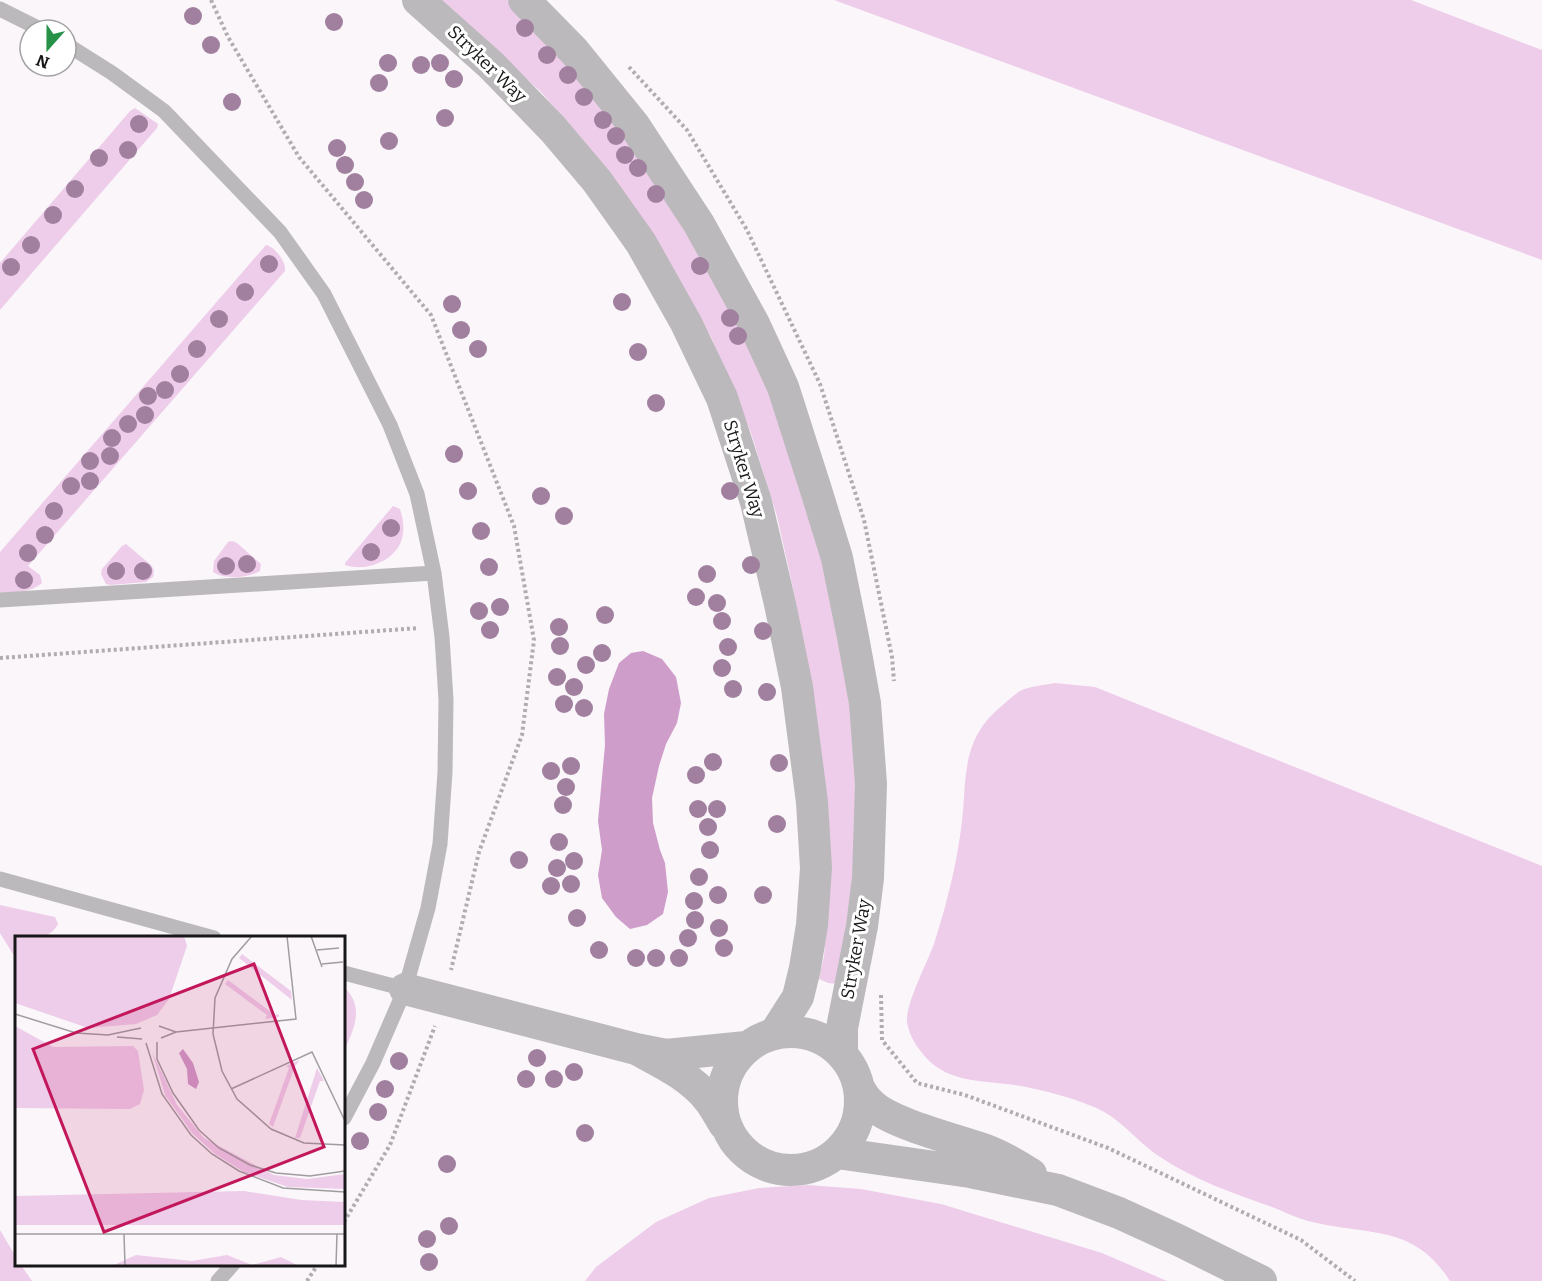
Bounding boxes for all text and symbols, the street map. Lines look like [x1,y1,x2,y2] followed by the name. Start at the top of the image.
[18,18,78,78] north arrow
[443,21,531,107] street label: Stryker Way
[34,50,52,73] text: N
[719,417,769,521] street label: Stryker Way
[836,897,876,1001] street label: Stryker Way
[15,936,345,1266] inset map

